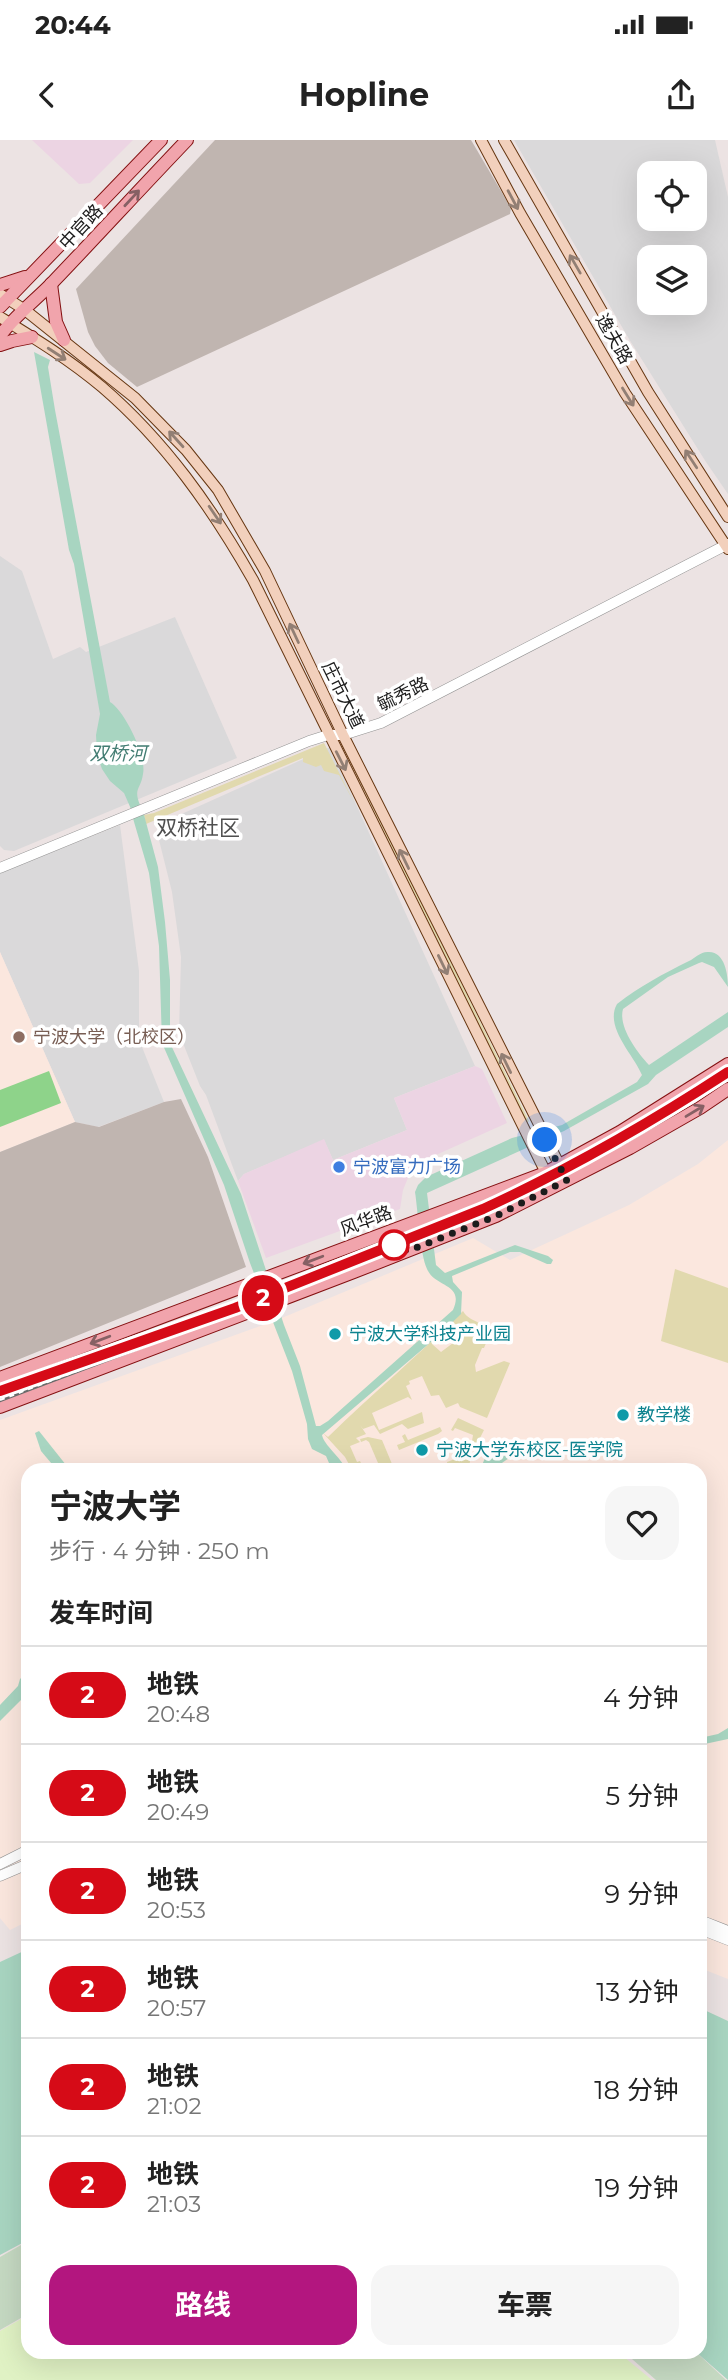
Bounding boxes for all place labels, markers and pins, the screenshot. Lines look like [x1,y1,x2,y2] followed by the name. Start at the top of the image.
[33,1026,195,1048] place label: 宁波大学（北校区）
[11,1029,27,1045] marker: 宁波大学（北校区）
[353,1156,461,1178] place label: 宁波富力广场
[331,1159,347,1175] marker: 宁波富力广场
[379,1230,409,1260] unlabelled marker
[349,1323,511,1345] place label: 宁波大学科技产业园
[327,1326,343,1342] marker: 宁波大学科技产业园
[637,1404,691,1426] place label: 教学楼
[615,1407,631,1423] marker: 教学楼
[436,1439,623,1461] place label: 宁波大学东校区-医学院
[414,1442,430,1458] marker: 宁波大学东校区-医学院

